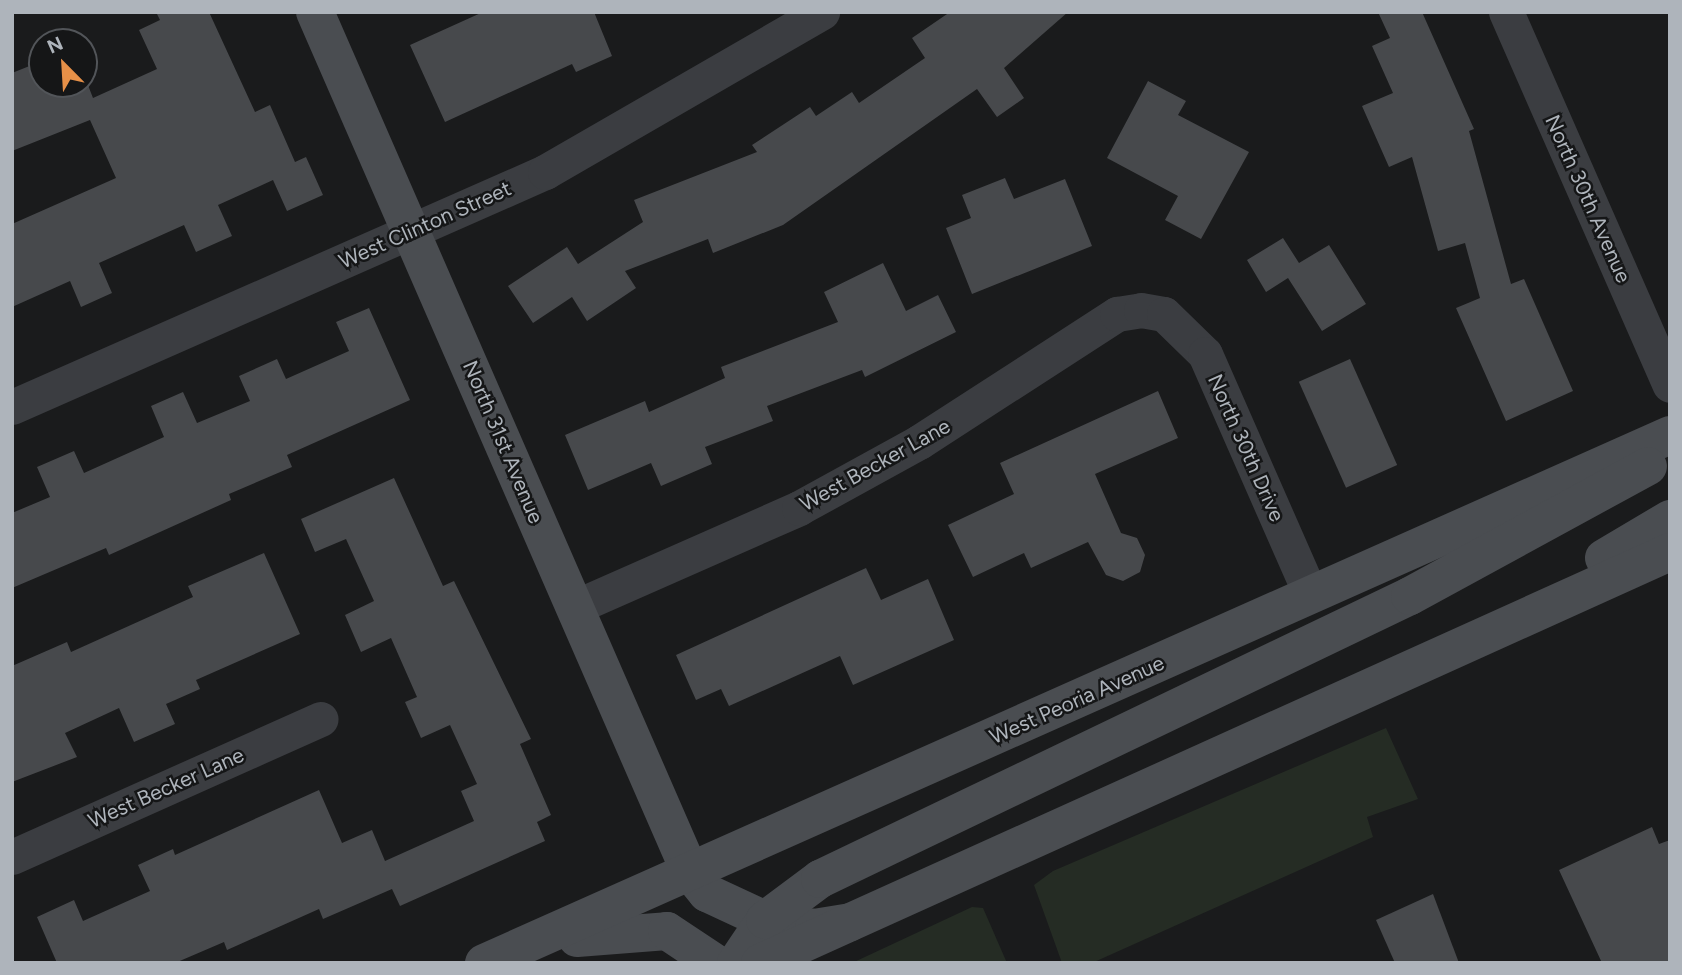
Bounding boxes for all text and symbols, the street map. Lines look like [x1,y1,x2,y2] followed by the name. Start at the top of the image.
[28,28,98,98] north arrow
[44,32,66,59] text: N
[1540,111,1636,287] street label: North 30th Avenue
[335,176,515,274] street label: West Clinton Street
[457,357,549,527] street label: North 31st Avenue
[1202,370,1290,526] street label: North 30th Drive
[795,413,955,517] street label: West Becker Lane
[986,650,1168,750] street label: West Peoria Avenue
[84,742,248,834] street label: West Becker Lane

